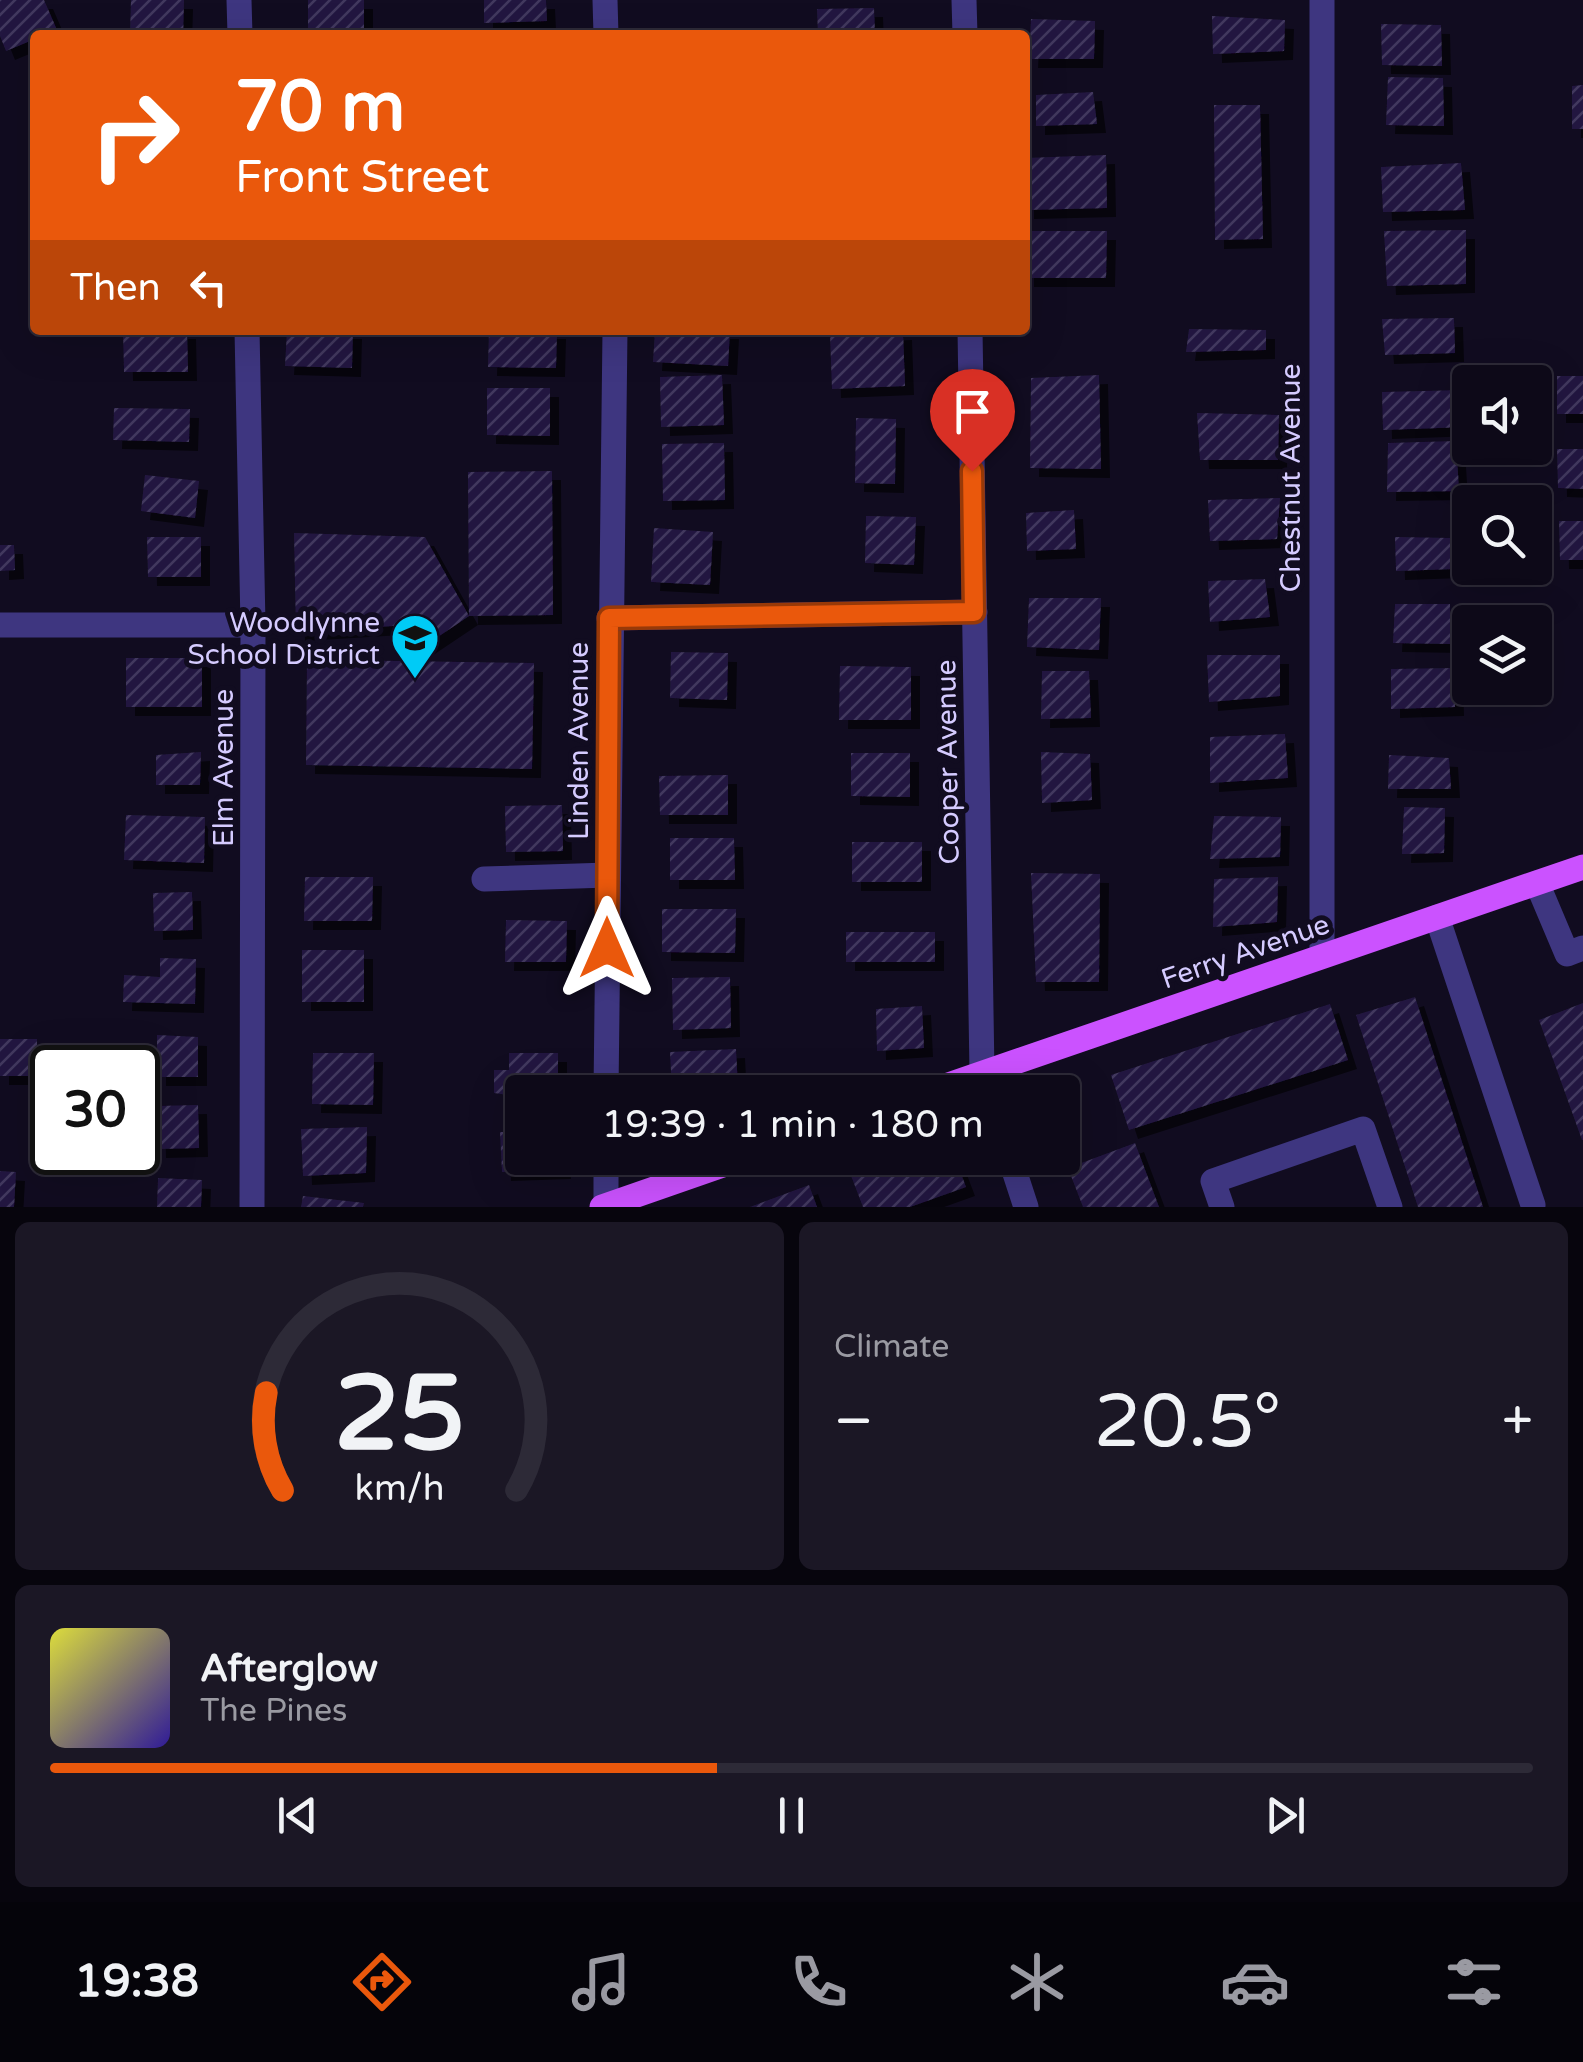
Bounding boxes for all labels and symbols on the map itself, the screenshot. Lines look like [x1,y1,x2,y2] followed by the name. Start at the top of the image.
[1274,364,1308,592] street label: Chestnut Avenue
[930,369,1015,472] pin
[187,606,380,672] place label: Woodlynne School District
[389,612,441,680] school or university icon: Woodlynne School District
[562,642,596,840] street label: Linden Avenue
[929,659,967,865] street label: Cooper Avenue
[207,689,241,847] street label: Elm Avenue
[555,896,659,1000] position arrow
[1157,907,1334,997] street label: Ferry Avenue
[30,1045,160,1175] speed limit sign: 30

